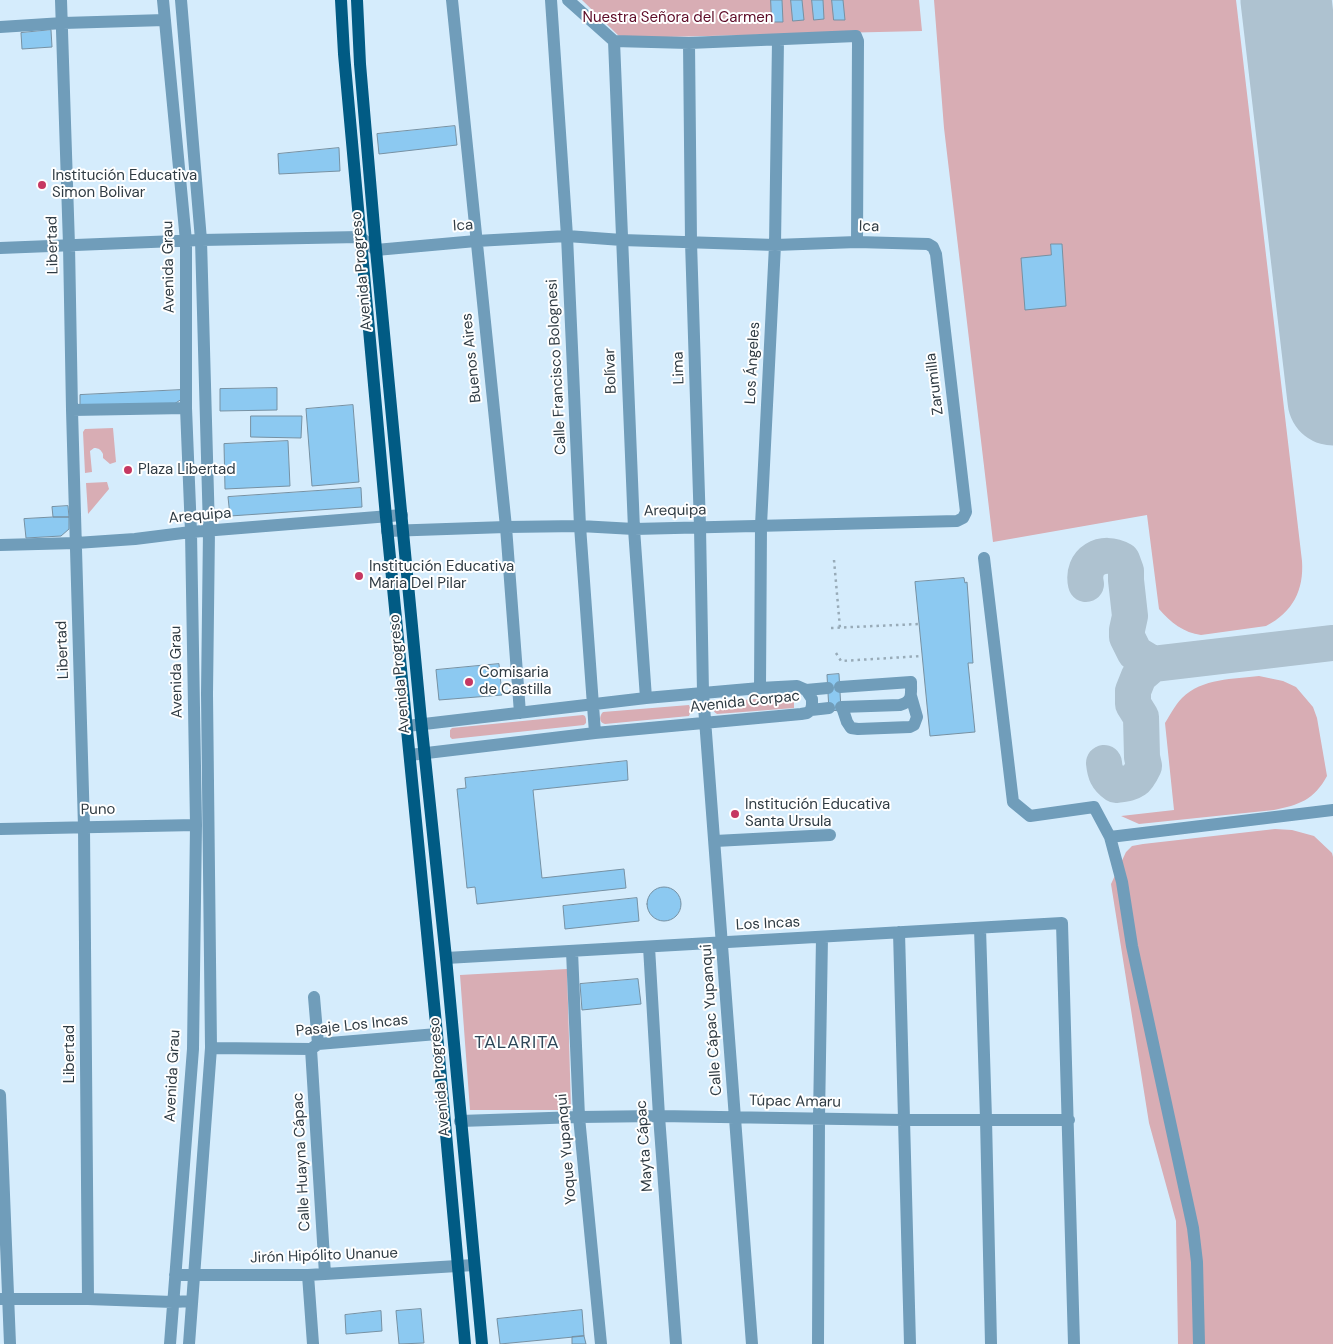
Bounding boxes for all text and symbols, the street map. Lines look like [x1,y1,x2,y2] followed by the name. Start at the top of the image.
[583,9,773,27] park label: Nuestra Señora del Carmen
[52,167,197,202] place label: Institución Educativa Simon Bolivar
[36,179,48,191] marker: Institución Educativa Simon Bolivar
[348,210,376,332] street label: Avenida Progreso
[43,216,63,274] street label: Libertad
[452,216,474,236] street label: Ica
[859,218,879,236] street label: Ica
[159,221,179,313] street label: Avenida Grau
[543,279,571,455] street label: Calle Francisco Bolognesi
[458,312,486,404] street label: Buenos Aires
[742,321,764,405] street label: Los Ángeles
[601,348,621,394] street label: Bolívar
[669,351,689,385] street label: Lima
[922,352,948,416] street label: Zarumilla
[138,461,236,479] place label: Plaza Libertad
[122,464,134,476] marker: Plaza Libertad
[643,501,707,521] street label: Arequipa
[168,504,232,528] street label: Arequipa
[369,558,514,593] place label: Institución Educativa Maria Del Pilar
[353,570,365,582] marker: Institución Educativa Maria Del Pilar
[386,613,414,735] street label: Avenida Progreso
[53,620,73,680] street label: Libertad
[167,626,187,718] street label: Avenida Grau
[479,664,551,699] place label: Comisaria de Castilla
[463,676,475,688] marker: Comisaria de Castilla
[689,687,801,717] street label: Avenida Corpac
[745,796,890,831] place label: Institución Educativa Santa Ursula
[80,801,116,819] street label: Puno
[729,808,741,820] marker: Institución Educativa Santa Ursula
[735,913,801,935] street label: Los Incas
[698,944,726,1096] street label: Calle Cápac Yupanqui
[295,1011,409,1041] street label: Pasaje Los Incas
[426,1016,454,1138] street label: Avenida Progreso
[61,1025,79,1083] street label: Libertad
[162,1029,184,1123] street label: Avenida Grau
[473,1032,561,1054] district label: TALARITA
[289,1092,315,1232] street label: Calle Huayna Cápac
[749,1092,841,1112] street label: Túpac Amaru
[553,1093,581,1205] street label: Yoque Yupanqui
[633,1100,657,1192] street label: Mayta Cápac
[250,1244,398,1268] street label: Jirón Hipólito Unanue

